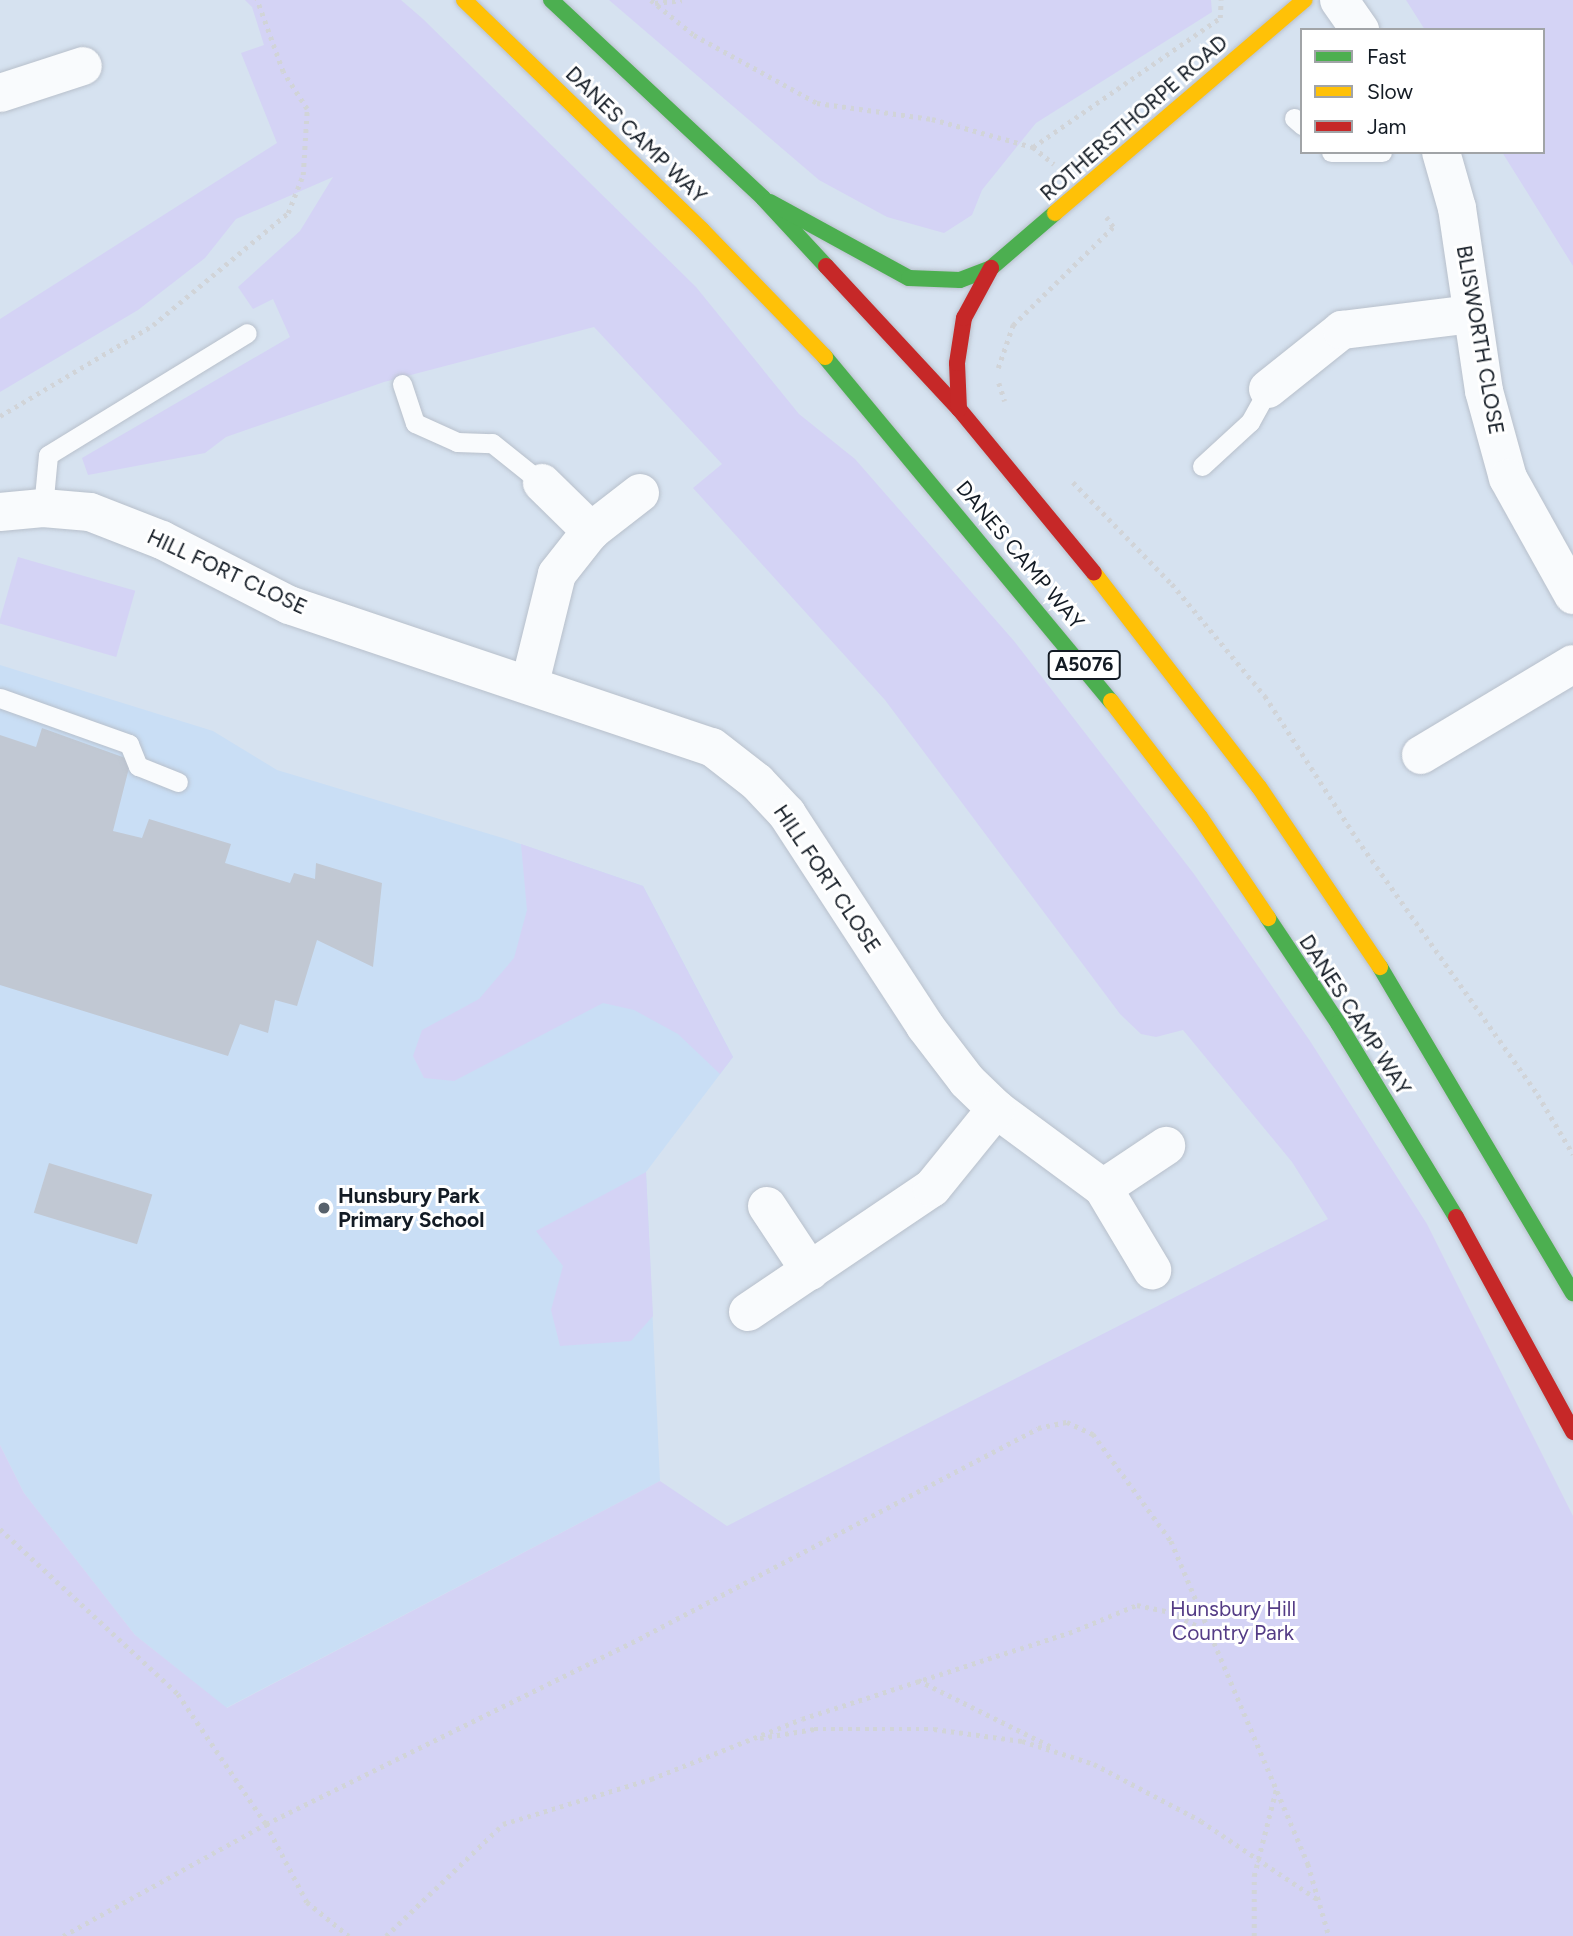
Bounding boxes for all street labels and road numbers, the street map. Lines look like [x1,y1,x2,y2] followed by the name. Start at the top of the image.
[1035,30,1233,206] street label: ROTHERSTHORPE ROAD
[560,61,712,209] street label: DANES CAMP WAY
[1451,243,1509,437] street label: BLISWORTH CLOSE
[951,476,1089,634] street label: DANES CAMP WAY
[143,524,311,620] street label: HILL FORT CLOSE
[1047,650,1121,680] road number: A5076
[768,800,886,958] street label: HILL FORT CLOSE
[1294,930,1416,1100] street label: DANES CAMP WAY

